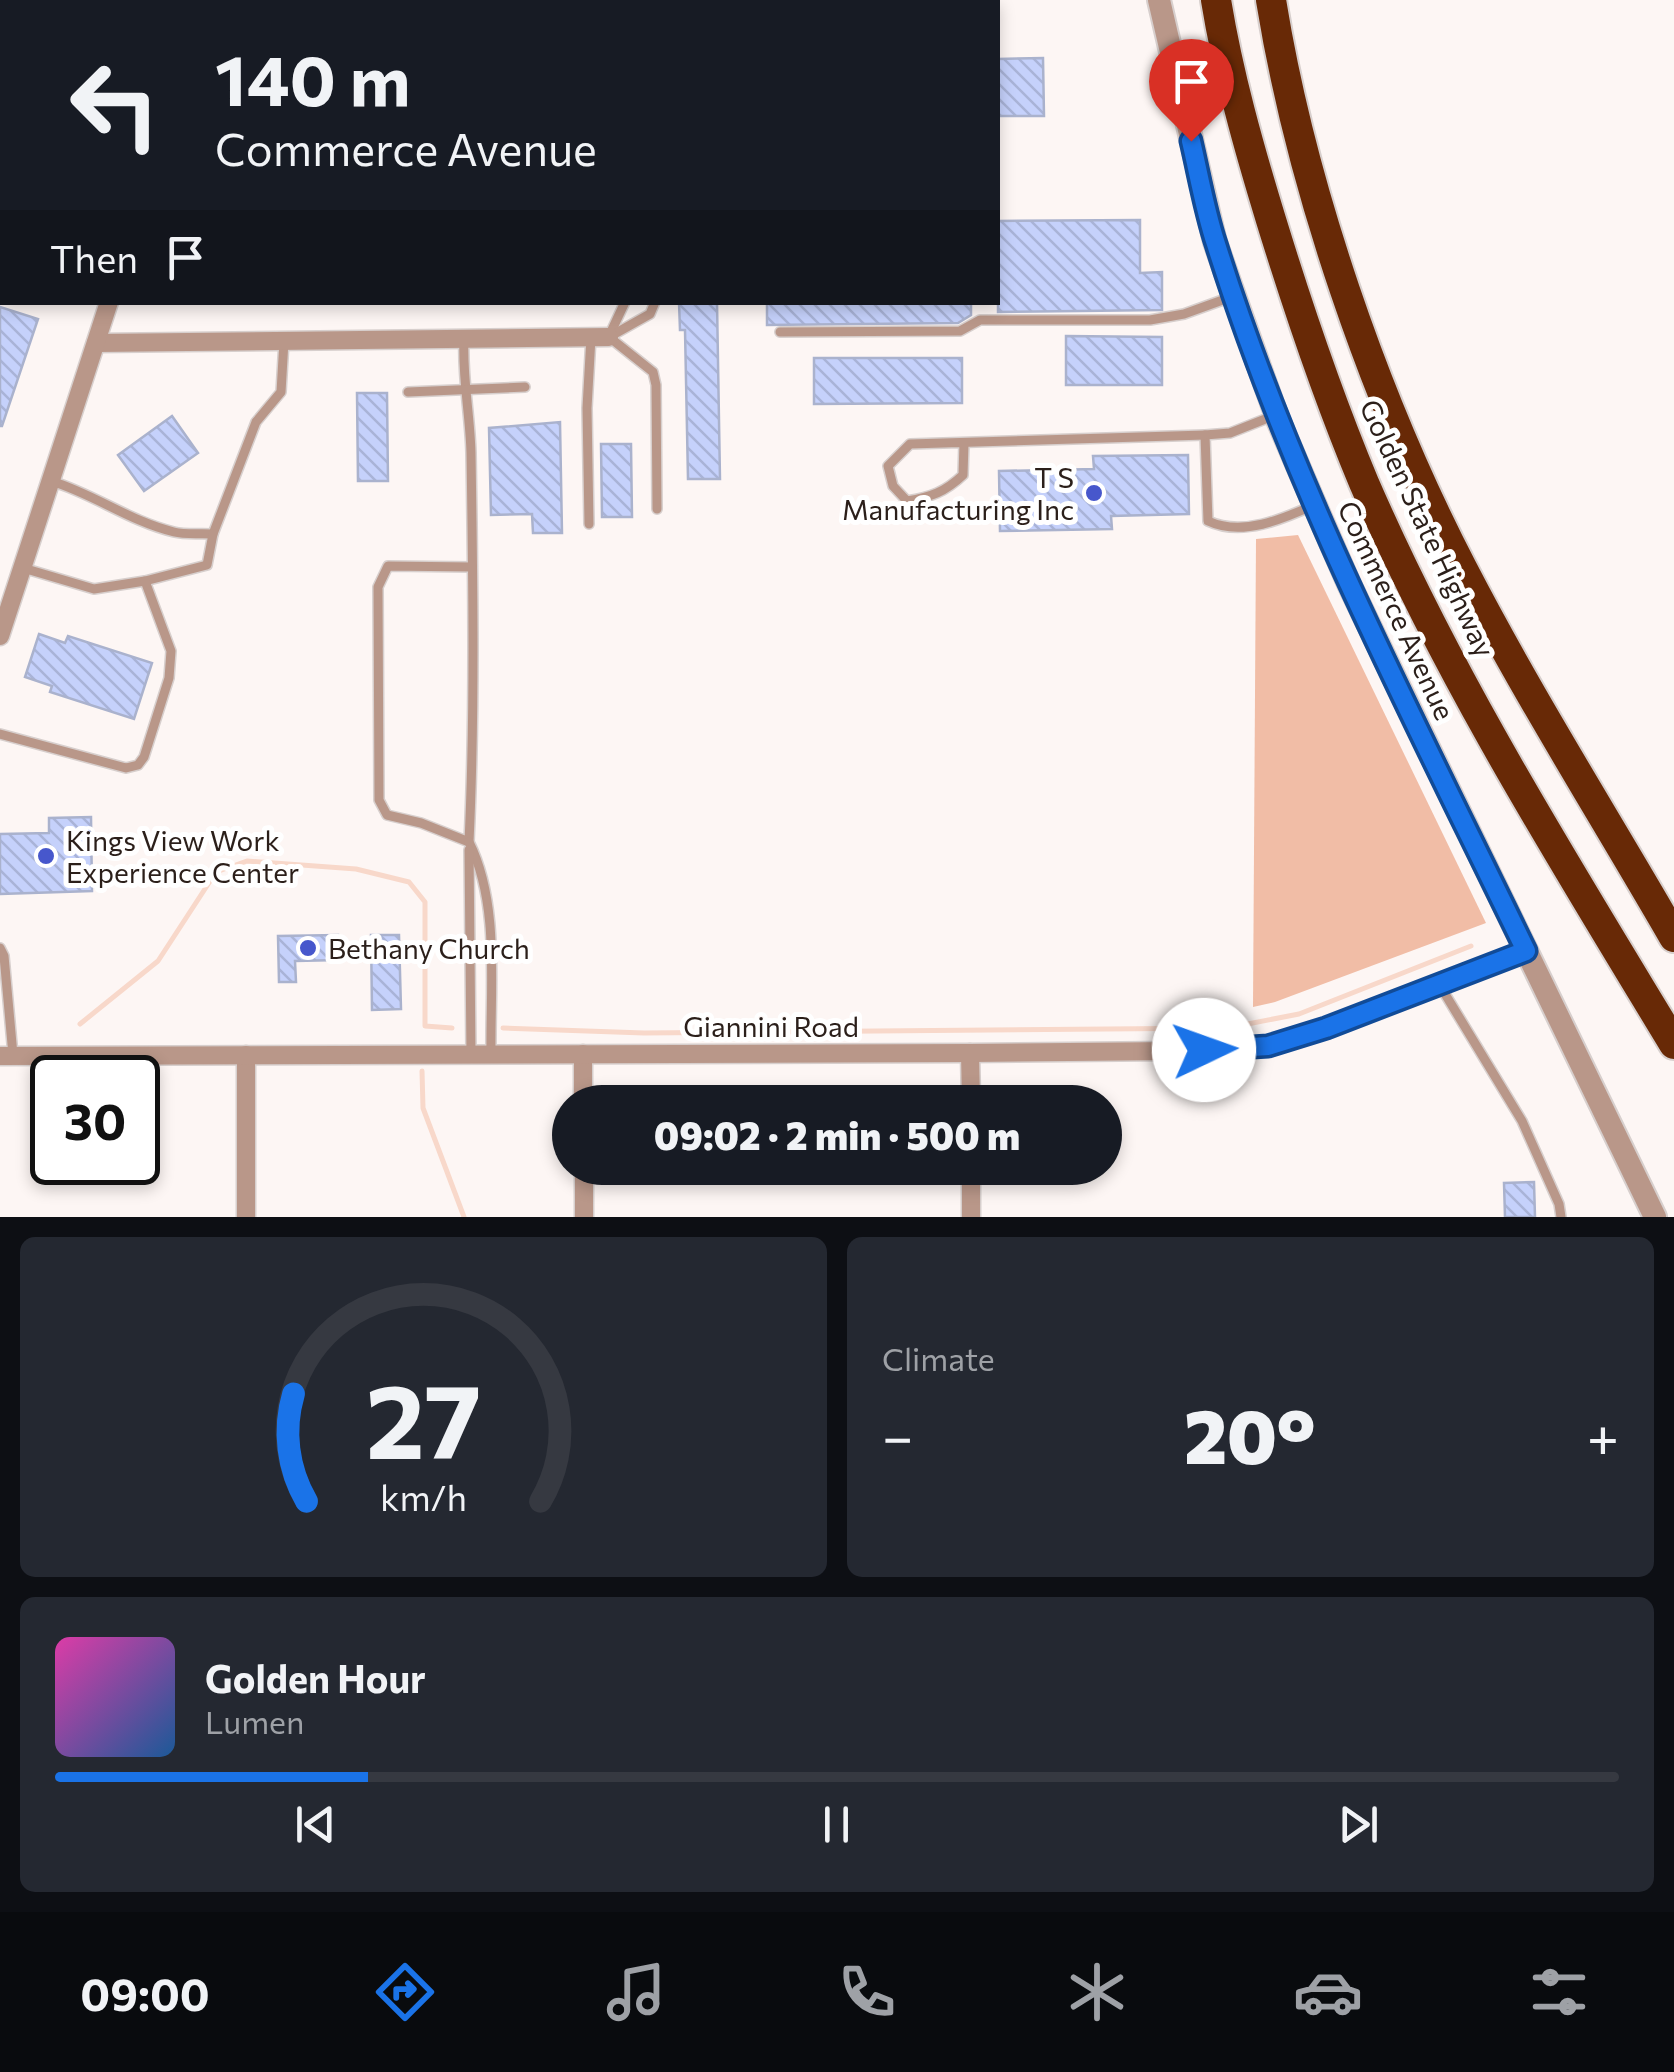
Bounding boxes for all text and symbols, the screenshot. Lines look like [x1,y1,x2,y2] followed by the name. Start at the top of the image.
[215,35,411,120] text: 140 m
[1149,39,1234,142] pin
[50,40,180,170] icon: left
[1164,54,1219,109] icon: arrive
[215,120,597,175] text: Commerce Avenue
[158,230,213,285] icon: arrive
[50,234,138,281] text: Then
[1353,394,1503,662] street label: Golden State Highway
[842,460,1074,526] place label: T S Manufacturing Inc
[1083,482,1105,504] marker: T S Manufacturing Inc
[1331,495,1463,725] street label: Commerce Avenue
[66,823,299,889] place label: Kings View Work Experience Center
[35,845,57,867] marker: Kings View Work Experience Center
[328,931,530,965] place label: Bethany Church
[297,937,319,959] marker: Bethany Church
[1152,998,1256,1102] position arrow
[683,1009,859,1043] street label: Giannini Road
[30,1055,160,1185] speed limit sign: 30
[654,1111,1020,1158] text: 09:02 · 2 min · 500 m
[882,1338,995,1378] text: Climate
[366,1353,481,1480] text: 27
[1184,1388,1316,1479] text: 20°
[882,1401,913,1468] text: −
[1587,1401,1619,1468] text: +
[380,1475,467,1518] text: km/h
[205,1654,426,1701] text: Golden Hour
[205,1701,304,1741] text: Lumen
[288,1797,343,1852] icon: previous
[809,1797,864,1852] icon: pause
[1331,1797,1386,1852] icon: next
[370,1957,440,2027] icon: directions
[601,1957,671,2027] icon: music
[832,1957,902,2027] icon: phone
[1062,1957,1132,2027] icon: climate
[1293,1957,1363,2027] icon: car
[1524,1957,1594,2027] icon: filters
[80,1965,210,2020] text: 09:00

